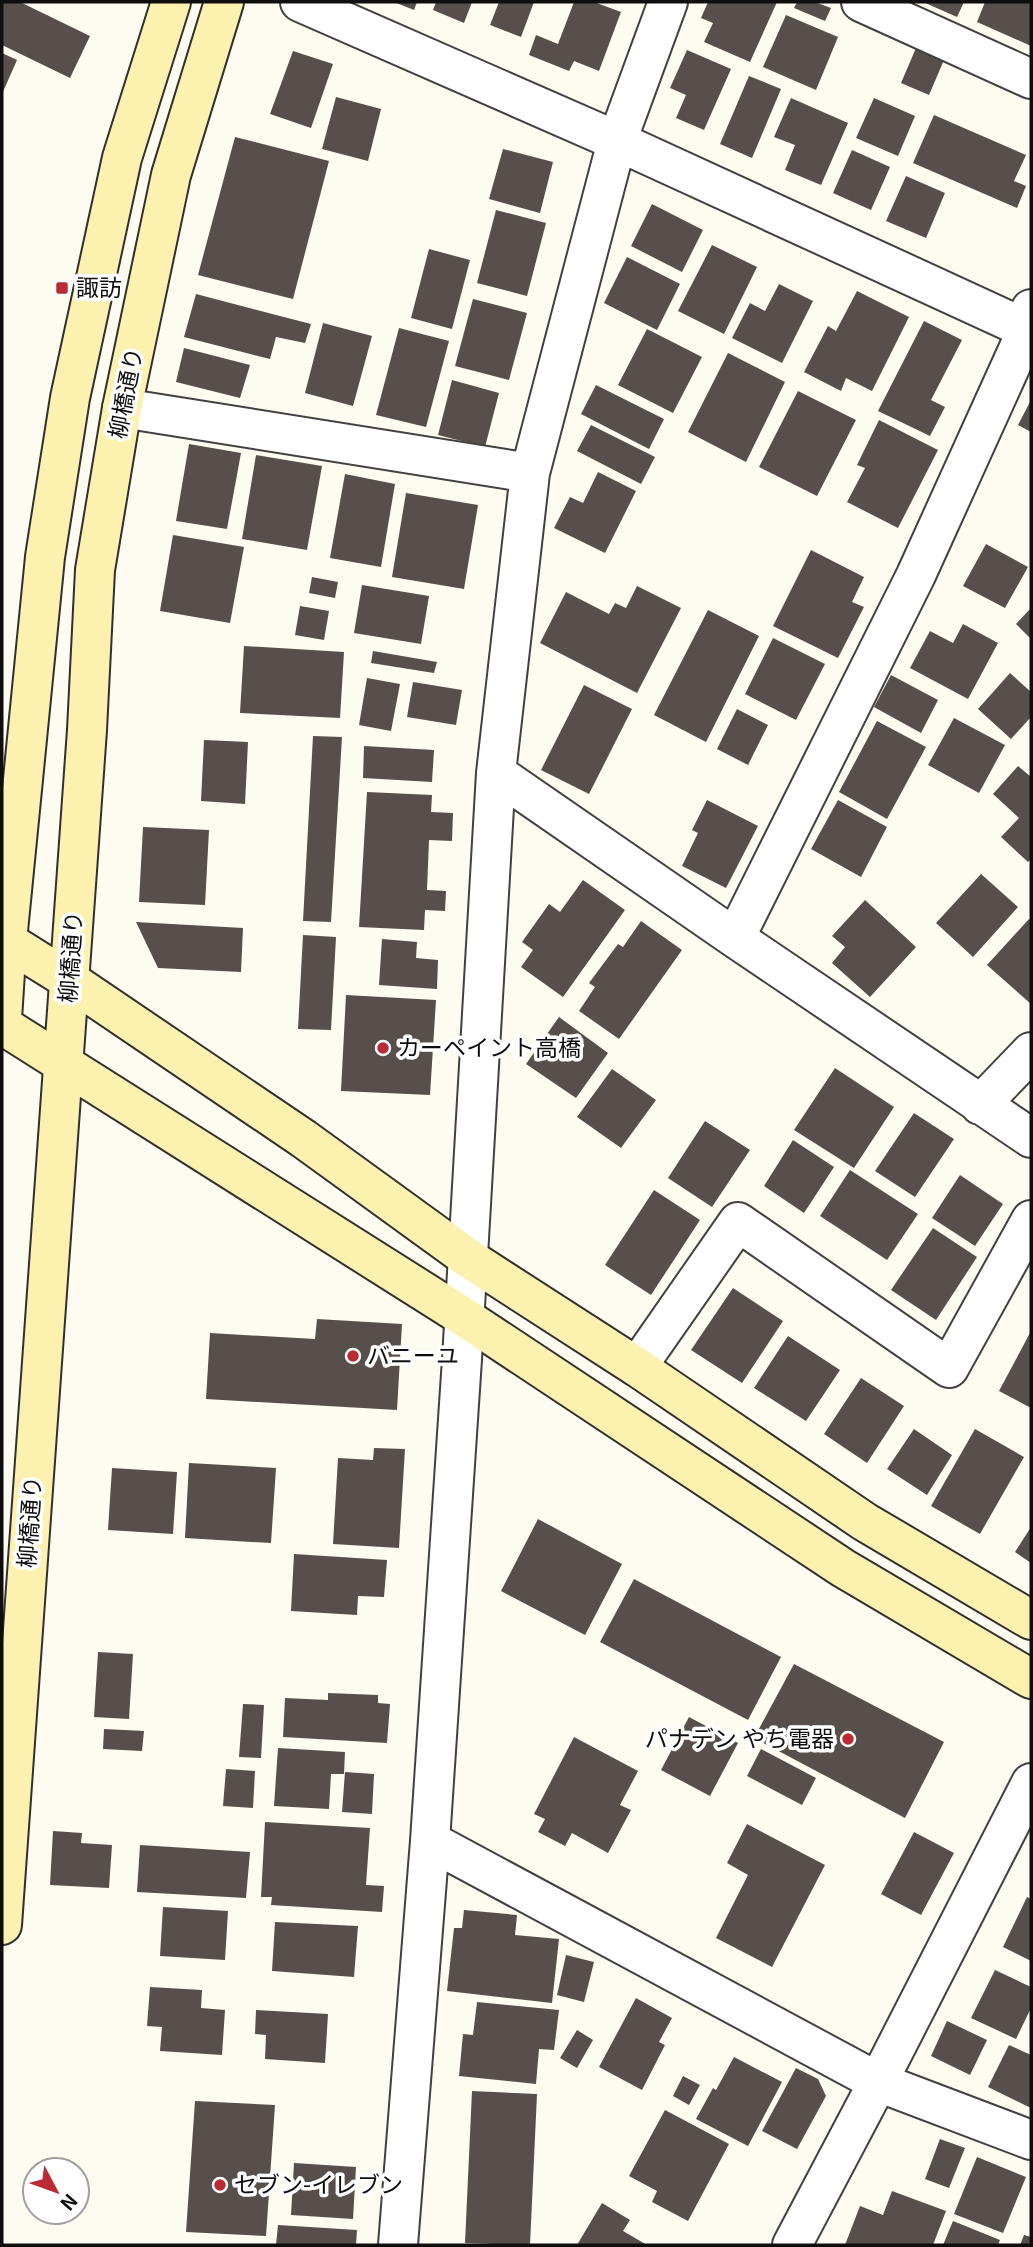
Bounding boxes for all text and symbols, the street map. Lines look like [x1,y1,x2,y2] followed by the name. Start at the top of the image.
[76,269,122,303] place label: 諏訪
[54,280,70,296] marker: 諏訪
[99,344,150,441] street label: 柳橋通り
[49,910,89,1004] street label: 柳橋通り
[397,1029,581,1063] place label: カーペイント高橋
[375,1040,391,1056] marker: カーペイント高橋
[367,1337,459,1371] place label: バニーユ
[345,1348,361,1364] marker: バニーユ
[8,1475,48,1569] street label: 柳橋通り
[645,1720,834,1754] place label: パナデン やち電器
[840,1731,856,1747] marker: パナデン やち電器
[21,2156,91,2226] north arrow
[234,2166,403,2200] place label: セブン-イレブン
[212,2177,228,2193] marker: セブン-イレブン
[55,2189,85,2217] text: N

